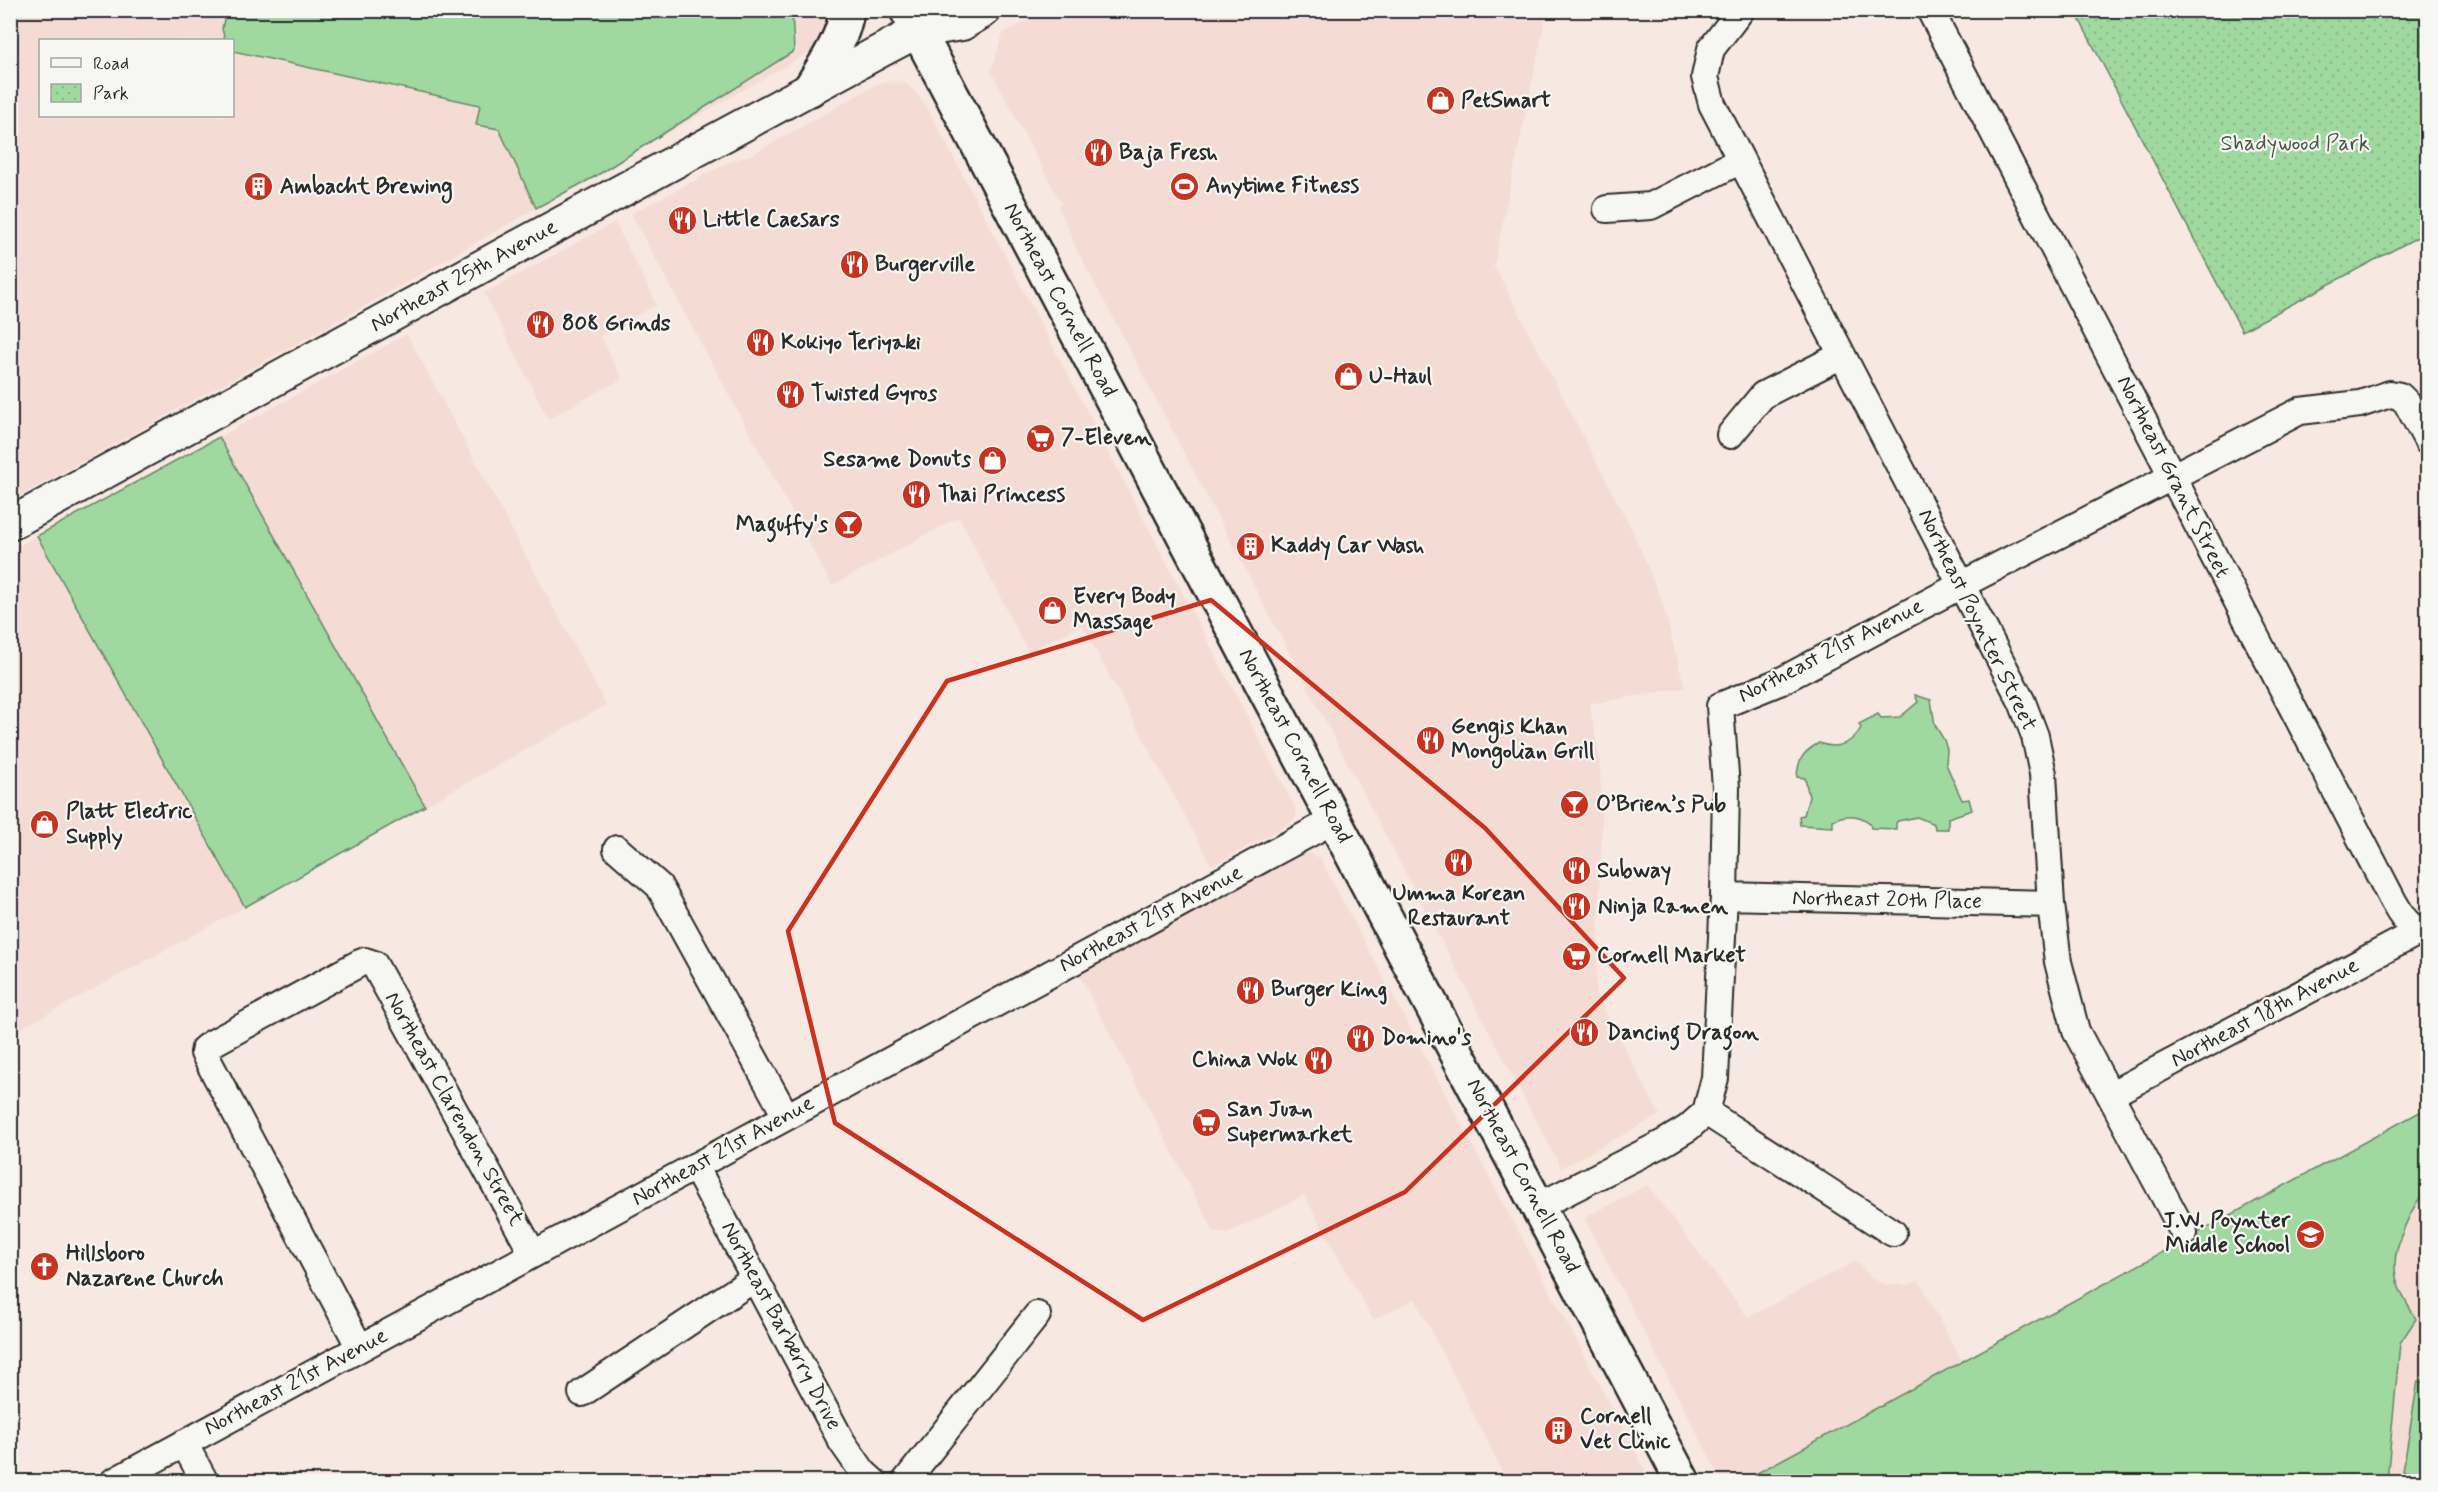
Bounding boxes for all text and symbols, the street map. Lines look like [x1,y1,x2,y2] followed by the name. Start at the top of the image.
[39,39,234,117] legend
[93,52,129,76] text: Road
[93,82,129,106] text: Park
[1424,85,1456,117] shop icon: PetSmart
[1461,87,1552,115] place label: PetSmart
[2220,130,2370,158] park label: Shadywood Park
[1082,137,1114,169] restaurant icon: Baja Fresh
[1119,139,1218,168] place label: Baja Fresh
[1169,170,1201,202] sports icon: Anytime Fitness
[243,171,275,203] building icon: Ambacht Brewing
[1206,172,1359,200] place label: Anytime Fitness
[280,173,453,204] place label: Ambacht Brewing
[997,198,1123,402] street label: Northeast Cornell Road
[666,204,698,236] restaurant icon: Little Caesars
[703,206,840,234] place label: Little Caesars
[366,213,563,339] street label: Northeast 25th Avenue
[838,249,870,281] restaurant icon: Burgerville
[875,251,975,282] place label: Burgerville
[525,308,557,340] restaurant icon: 808 Grinds
[562,310,671,338] place label: 808 Grinds
[744,327,776,359] restaurant icon: Kokiyo Teriyaki
[781,329,921,357] place label: Kokiyo Teriyaki
[1332,361,1364,393] shop icon: U-Haul
[1369,363,1432,391] place label: U-Haul
[2110,371,2236,583] street label: Northeast Grant Street
[774,378,806,410] restaurant icon: Twisted Gyros
[811,380,937,408] place label: Twisted Gyros
[1024,422,1056,454] supermarket icon: 7-Eleven
[1061,424,1152,452] place label: 7-Eleven
[976,444,1008,476] shop icon: Sesame Donuts
[823,446,971,474] place label: Sesame Donuts
[901,479,933,511] restaurant icon: Thai Princess
[938,481,1065,509] place label: Thai Princess
[1911,504,2043,736] street label: Northeast Poynter Street
[833,509,865,541] bar icon: Maguffy's
[736,511,828,543] place label: Maguffy's
[1234,530,1266,562] building icon: Kaddy Car Wash
[1271,532,1424,561] place label: Kaddy Car Wash
[1073,583,1176,637] place label: Every Body Massage
[1734,592,1928,710] street label: Northeast 21st Avenue
[1036,594,1068,626] shop icon: Every Body Massage
[1232,644,1358,848] street label: Northeast Cornell Road
[1451,713,1595,769] place label: Gengis Khan Mongolian Grill
[1414,724,1446,756] restaurant icon: Gengis Khan Mongolian Grill
[1559,789,1591,821] bar icon: O’Brien’s Pub
[1596,791,1726,819] place label: O’Brien’s Pub
[66,798,193,851] place label: Platt Electric Supply
[29,809,61,841] shop icon: Platt Electric Supply
[1443,846,1475,878] restaurant icon: Umma Korean Restaurant
[1560,855,1592,887] restaurant icon: Subway
[1597,857,1671,886] place label: Subway
[1054,859,1248,979] street label: Northeast 21st Avenue
[1393,880,1525,933] place label: Umma Korean Restaurant
[1792,884,1982,916] street label: Northeast 20th Place
[1561,891,1593,923] restaurant icon: Ninja Ramen
[1598,893,1729,922] place label: Ninja Ramen
[1560,940,1592,972] supermarket icon: Cornell Market
[1597,942,1747,970] place label: Cornell Market
[2166,951,2364,1074] street label: Northeast 18th Avenue
[1234,974,1266,1006] restaurant icon: Burger King
[1271,976,1387,1007] place label: Burger King
[378,987,530,1231] street label: Northeast Clarendon Street
[1569,1017,1601,1049] restaurant icon: Dancing Dragon
[1606,1019,1760,1051] place label: Dancing Dragon
[1344,1022,1376,1054] restaurant icon: Domino's
[1381,1024,1472,1052] place label: Domino's
[1303,1044,1335,1076] restaurant icon: China Wok
[1192,1046,1299,1074] place label: China Wok
[1460,1074,1586,1278] street label: Northeast Cornell Road
[627,1089,819,1213] street label: Northeast 21st Avenue
[1227,1096,1354,1149] place label: San Juan Supermarket
[1190,1107,1222,1139] supermarket icon: San Juan Supermarket
[2163,1207,2291,1260] place label: J.W. Poynter Middle School
[714,1217,848,1435] street label: Northeast Barberry Drive
[2295,1218,2327,1250] school or university icon: J.W. Poynter Middle School
[66,1240,224,1293] place label: Hillsboro Nazarene Church
[29,1251,61,1283] church icon: Hillsboro Nazarene Church
[199,1322,393,1442] street label: Northeast 21st Avenue
[1580,1403,1672,1456] place label: Cornell Vet Clinic
[1543,1414,1575,1446] building icon: Cornell Vet Clinic

